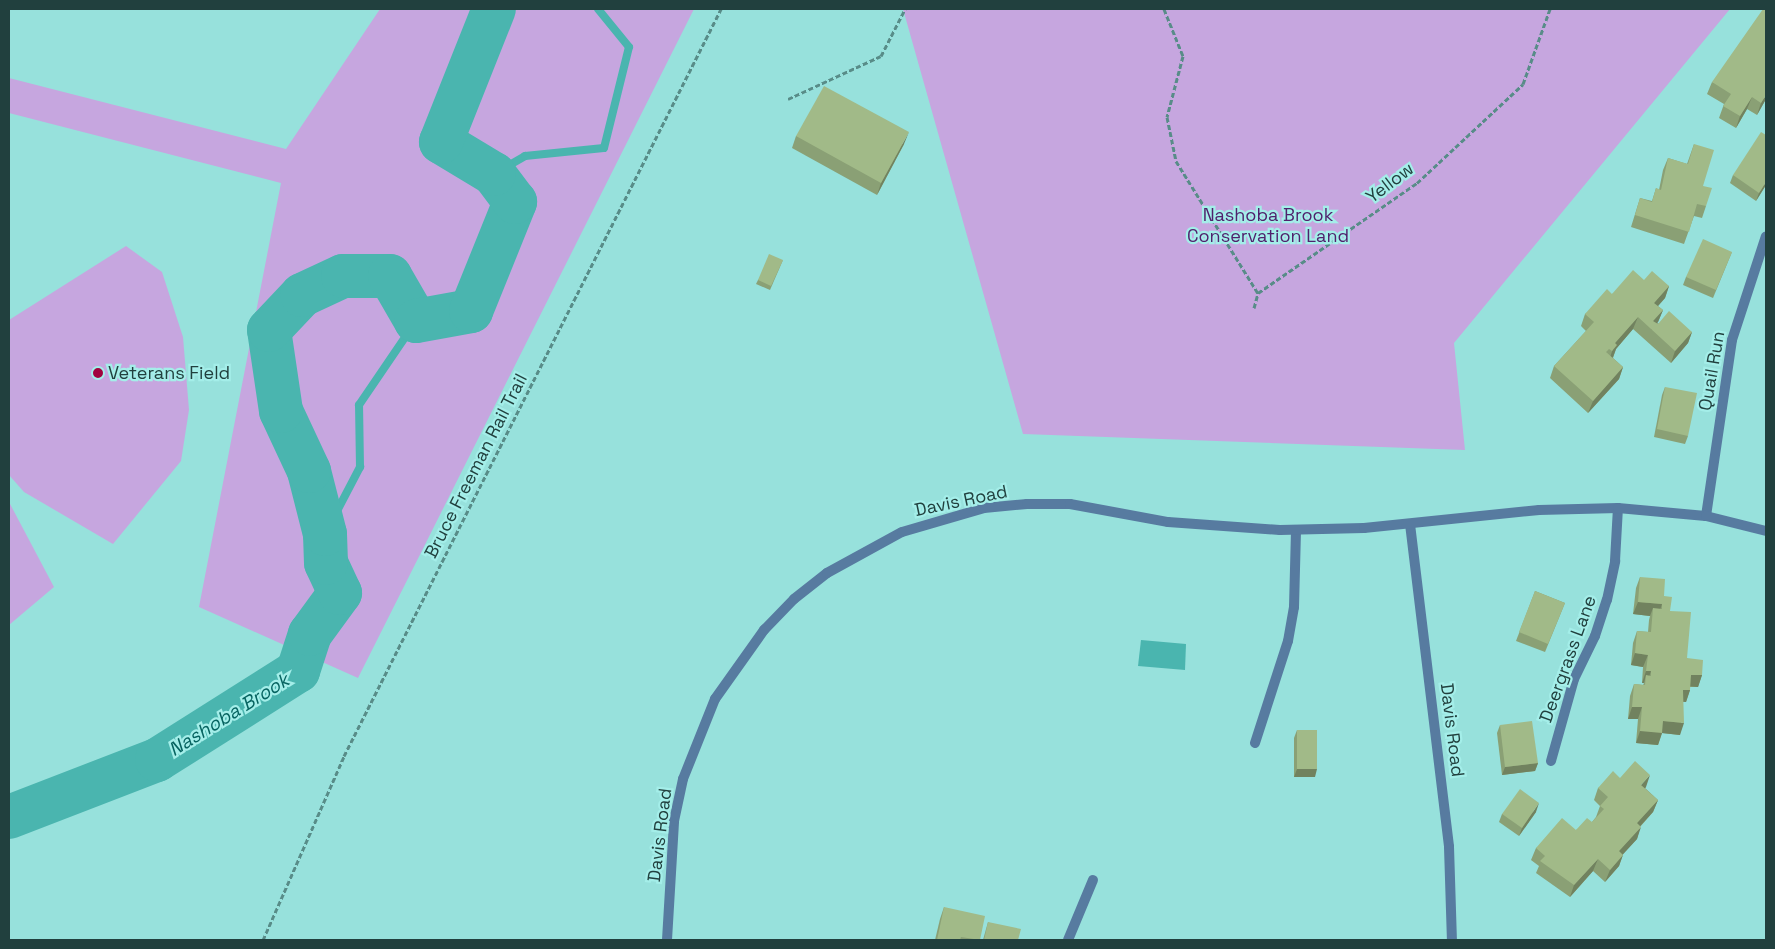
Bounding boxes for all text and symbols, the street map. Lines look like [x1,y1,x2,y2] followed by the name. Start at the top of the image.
[1362,158,1418,208] street label: Yellow
[1187,205,1349,248] park label: Nashoba Brook Conservation Land
[1694,330,1730,412] street label: Quail Run
[108,362,230,384] place label: Veterans Field
[92,367,104,379] marker: Veterans Field
[420,370,532,562] street label: Bruce Freeman Rail Trail
[913,481,1009,521] street label: Davis Road
[1535,593,1601,725] street label: Deergrass Lane
[164,669,294,761] water label: Nashoba Brook
[1436,682,1468,778] street label: Davis Road
[644,787,676,883] street label: Davis Road

